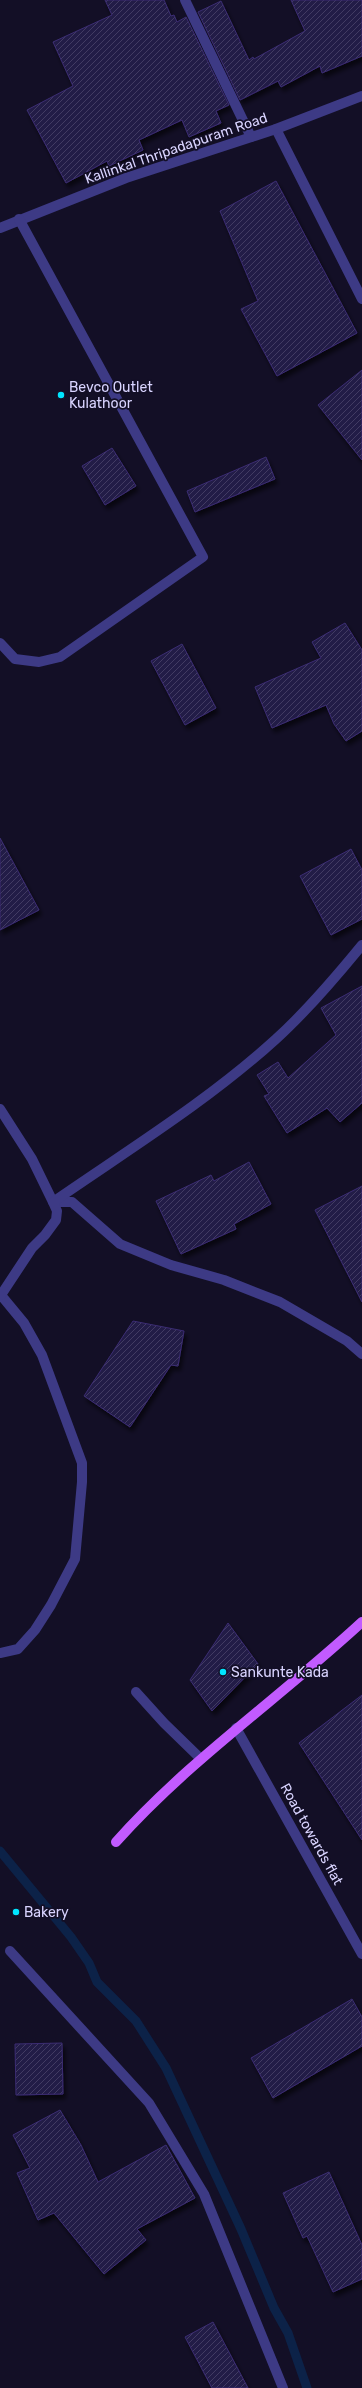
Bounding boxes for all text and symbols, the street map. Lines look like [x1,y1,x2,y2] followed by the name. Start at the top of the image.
[83,109,270,188] street label: Kallinkal Thripadapuram Road
[69,379,153,412] place label: Bevco Outlet Kulathoor
[56,390,66,400] marker: Bevco Outlet Kulathoor
[231,1664,329,1681] place label: Sankunte Kada
[218,1667,228,1677] marker: Sankunte Kada
[277,1780,347,1889] street label: Road towards flat
[24,1904,69,1921] place label: Bakery
[11,1907,21,1917] marker: Bakery

